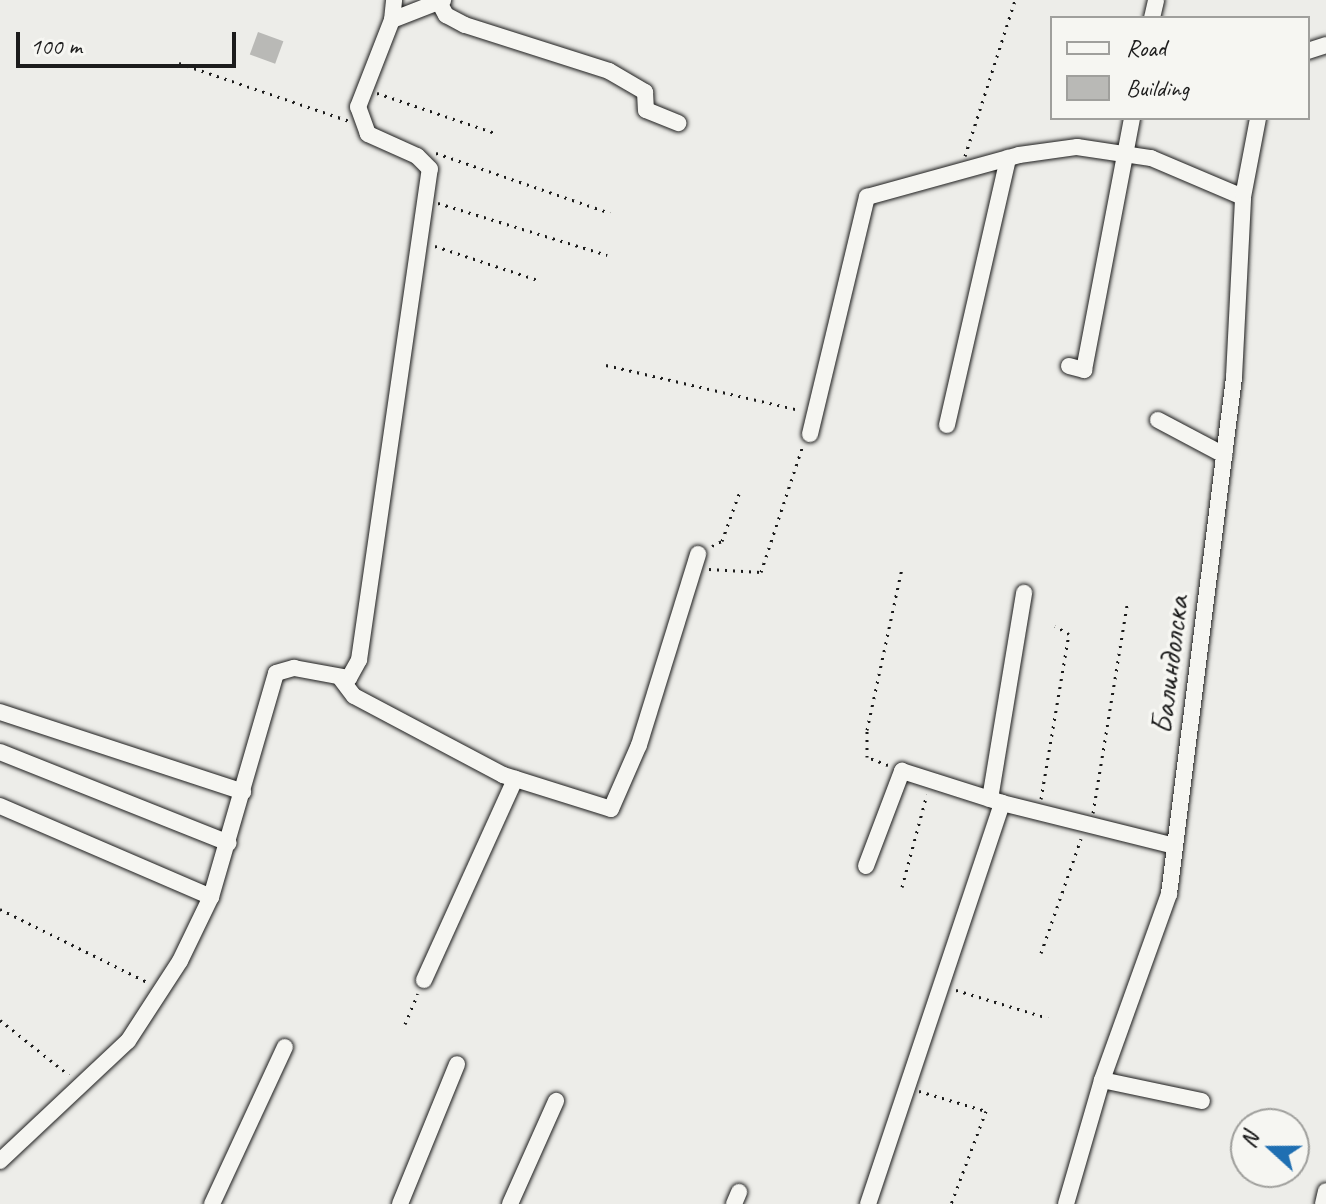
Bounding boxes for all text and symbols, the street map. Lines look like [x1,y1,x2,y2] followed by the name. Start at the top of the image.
[20,16,240,66] scale bar
[1050,16,1310,120] legend
[30,31,82,61] text: 100 m
[1126,33,1166,63] text: Road
[1126,73,1189,103] text: Building
[1142,594,1198,736] street label: Балиндолска
[1230,1108,1310,1188] north arrow
[1234,1129,1265,1151] text: N

